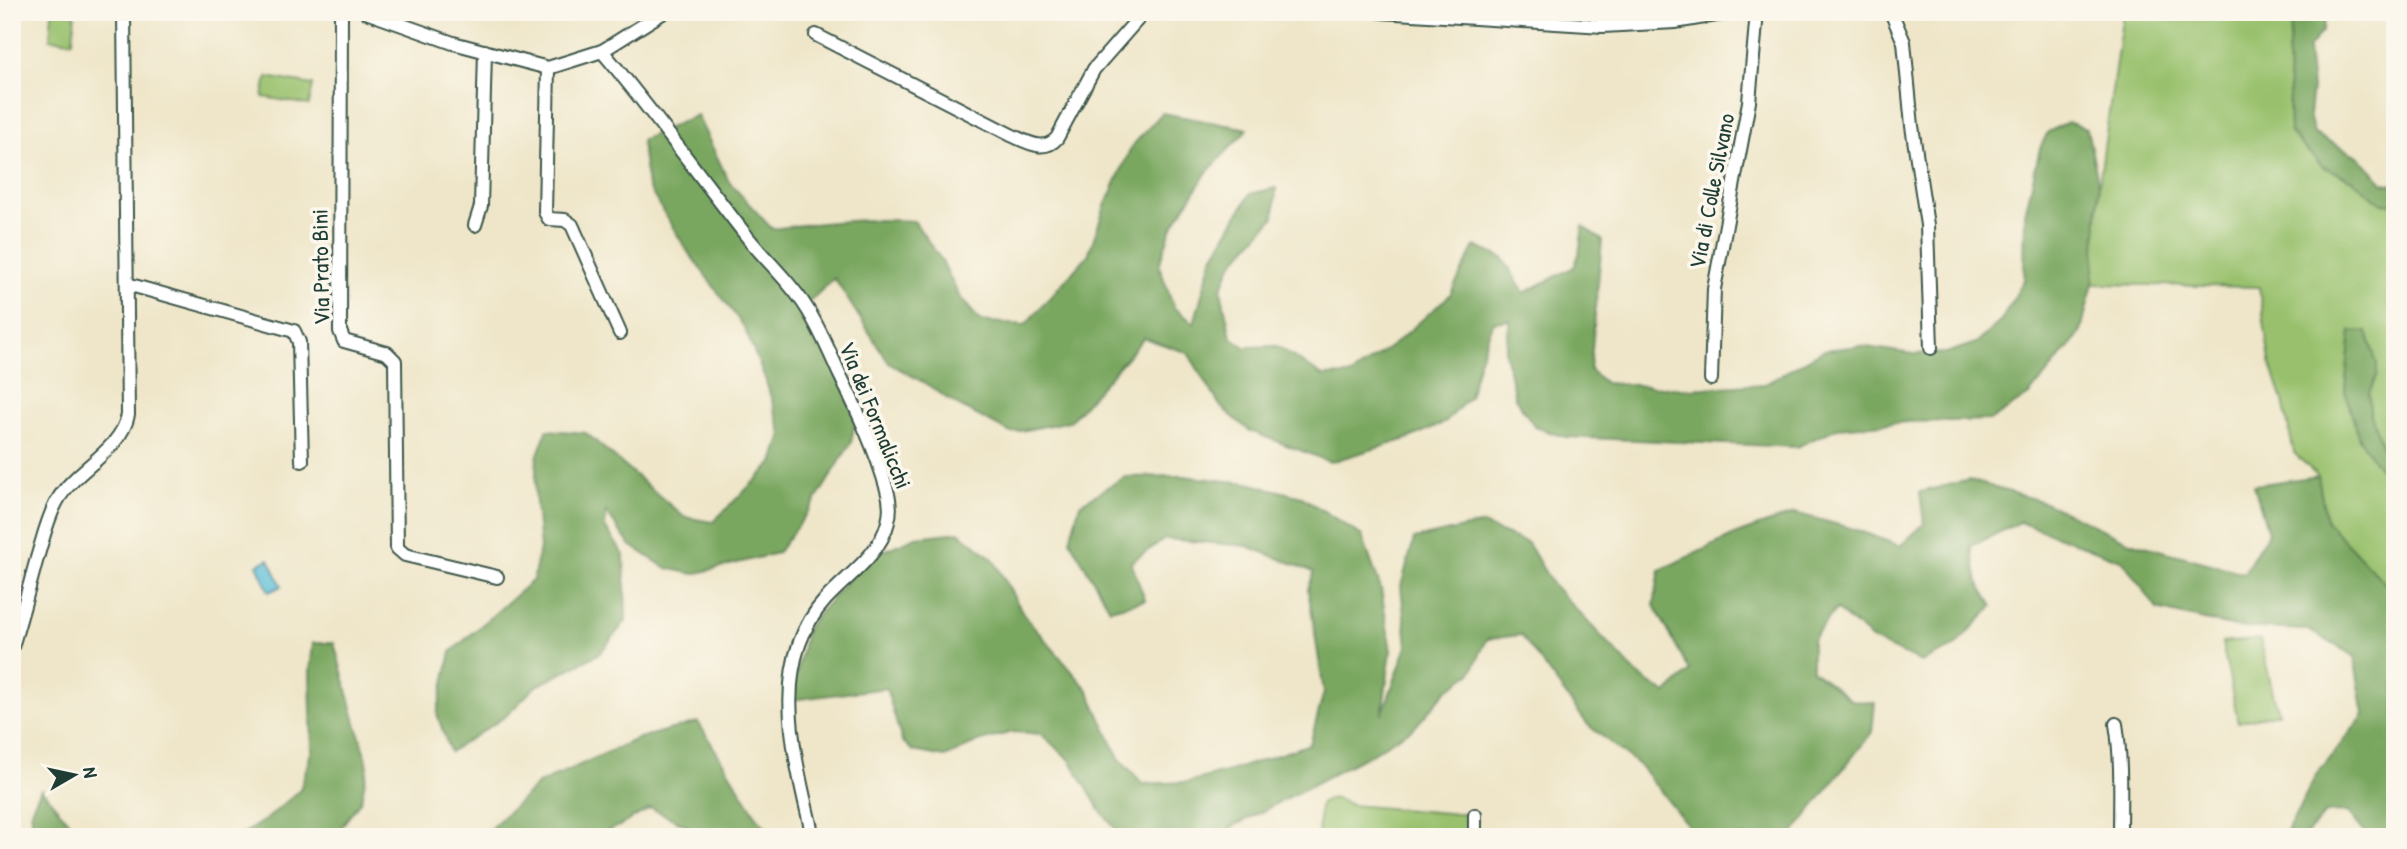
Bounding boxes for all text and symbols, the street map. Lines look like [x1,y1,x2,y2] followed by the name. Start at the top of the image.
[1681,111,1741,271] street label: Via di Colle Silvano
[303,209,337,325] street label: Via Prato Bini
[832,337,920,493] street label: Via dei Formalicchi
[38,740,108,810] north arrow
[77,765,104,779] text: N

